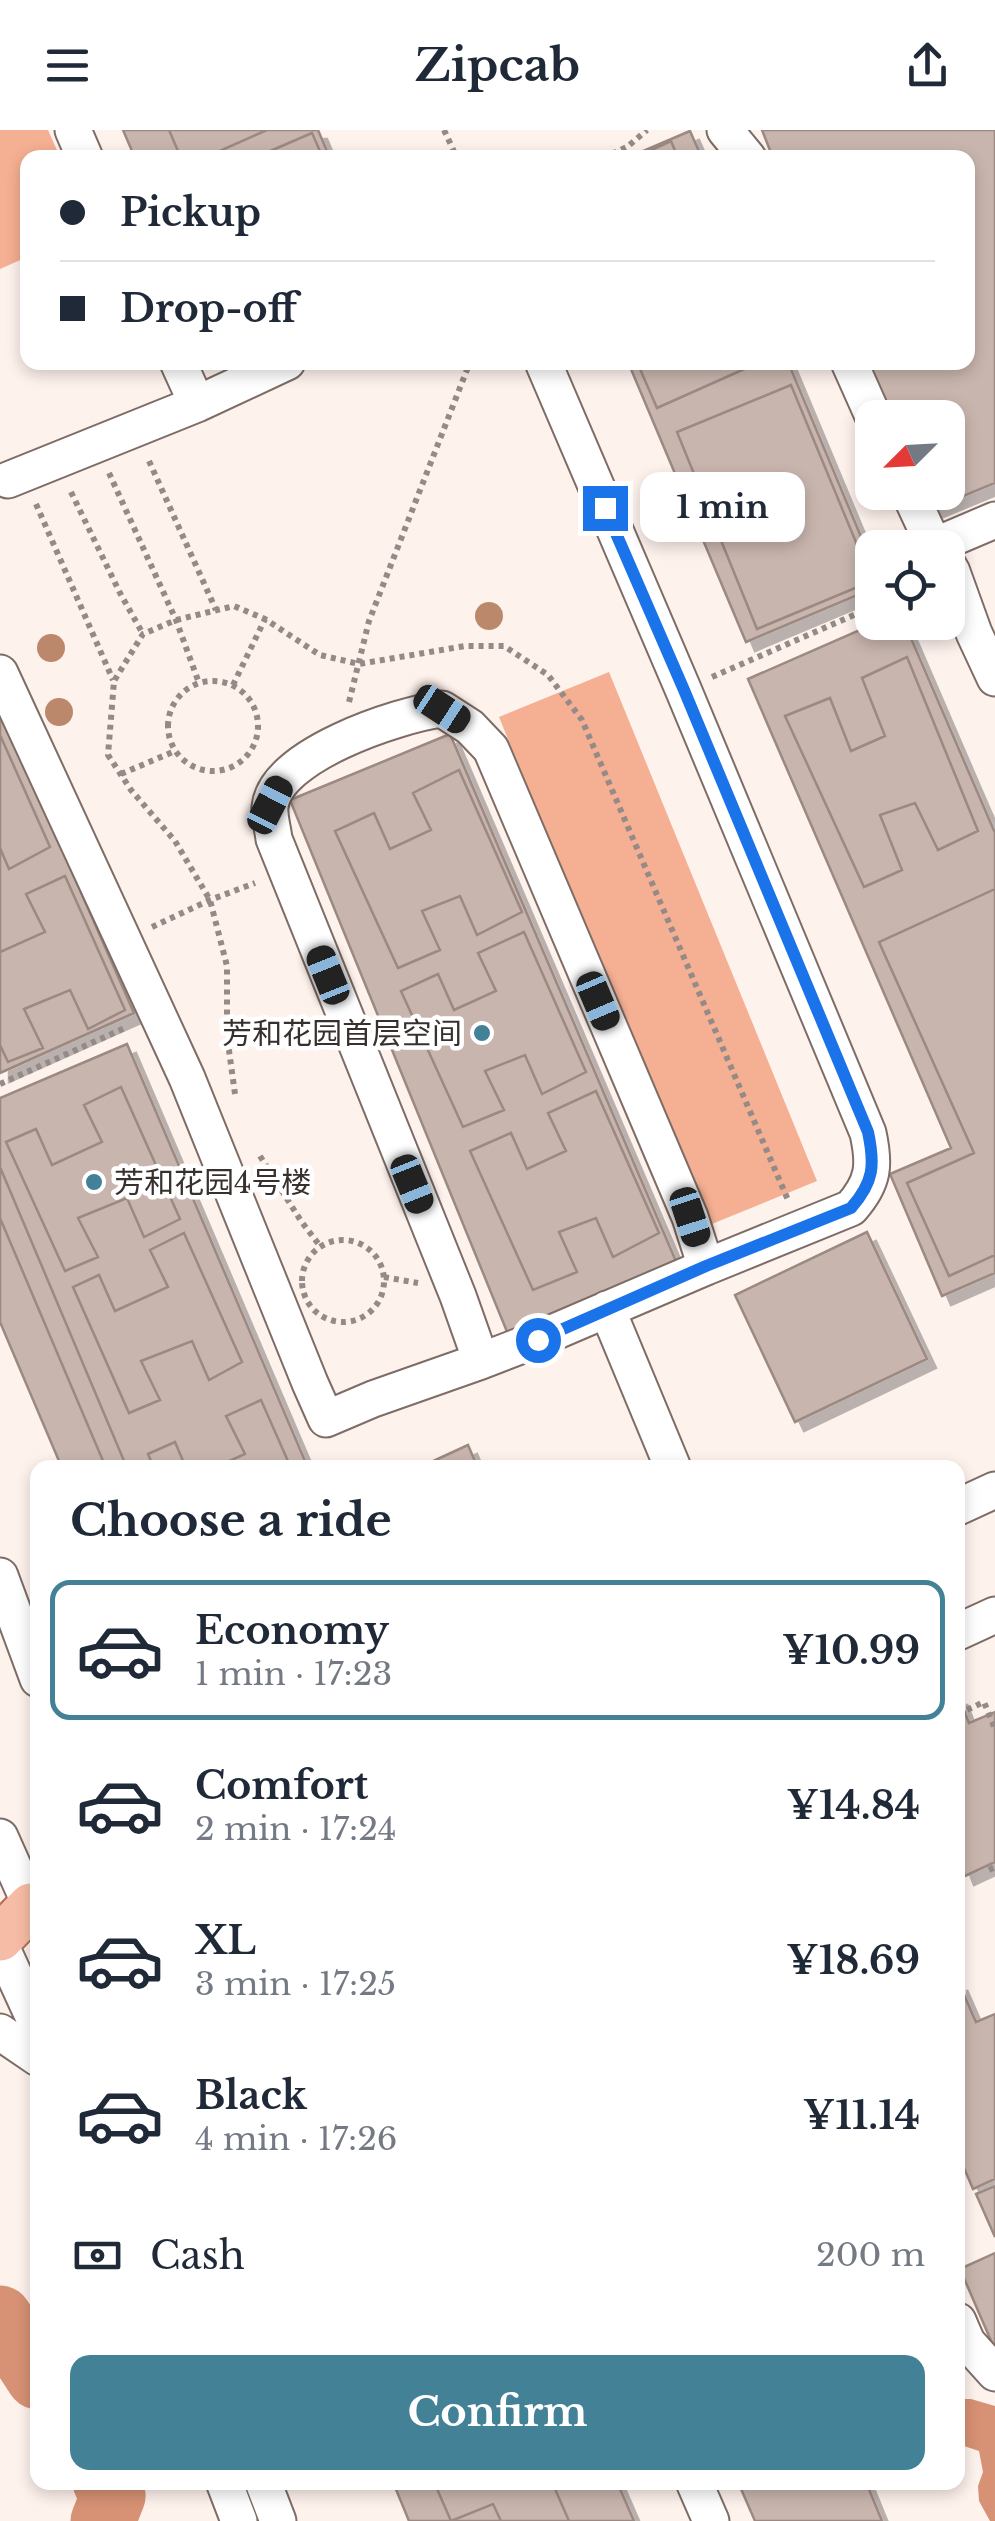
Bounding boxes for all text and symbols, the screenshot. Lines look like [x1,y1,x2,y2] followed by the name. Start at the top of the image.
[415,37,580,93] text: Zipcab
[40,38,95,93] icon: menu
[900,38,955,93] icon: share
[120,189,261,236] text: Pickup
[120,285,297,332] text: Drop-off
[855,400,965,510] north arrow
[855,400,965,640] map controls
[640,473,805,543] callout: 1 min
[583,486,628,531] route end
[676,487,769,527] text: 1 min
[855,530,965,640] button: locate
[409,680,475,738] car
[243,771,297,839] car
[303,942,353,1008] car
[572,968,624,1034] car
[222,1015,462,1052] place label: 芳和花园首层空间
[471,1022,493,1044] marker: 芳和花园首层空间
[387,1151,437,1217] car
[114,1164,312,1201] place label: 芳和花园4号楼
[83,1171,105,1193] marker: 芳和花园4号楼
[666,1184,714,1250] car
[516,1318,561,1363] route start
[70,1492,392,1548] text: Choose a ride
[75,1605,165,1695] icon: car
[195,1607,389,1654] text: Economy
[782,1627,920,1674] text: ¥10.99
[195,1654,392,1694] text: 1 min · 17:23
[75,1760,165,1850] icon: car
[195,1762,368,1809] text: Comfort
[787,1782,920,1829] text: ¥14.84
[195,1809,397,1849] text: 2 min · 17:24
[75,1915,165,2005] icon: car
[195,1917,256,1964] text: XL
[786,1937,920,1984] text: ¥18.69
[195,1964,396,2004] text: 3 min · 17:25
[75,2070,165,2160] icon: car
[195,2072,307,2119] text: Black
[803,2092,920,2139] text: ¥11.14
[195,2119,397,2159] text: 4 min · 17:26
[70,2228,125,2283] icon: cash
[150,2232,245,2279] text: Cash
[816,2235,925,2275] text: 200 m
[70,2355,925,2470] button: Confirm

